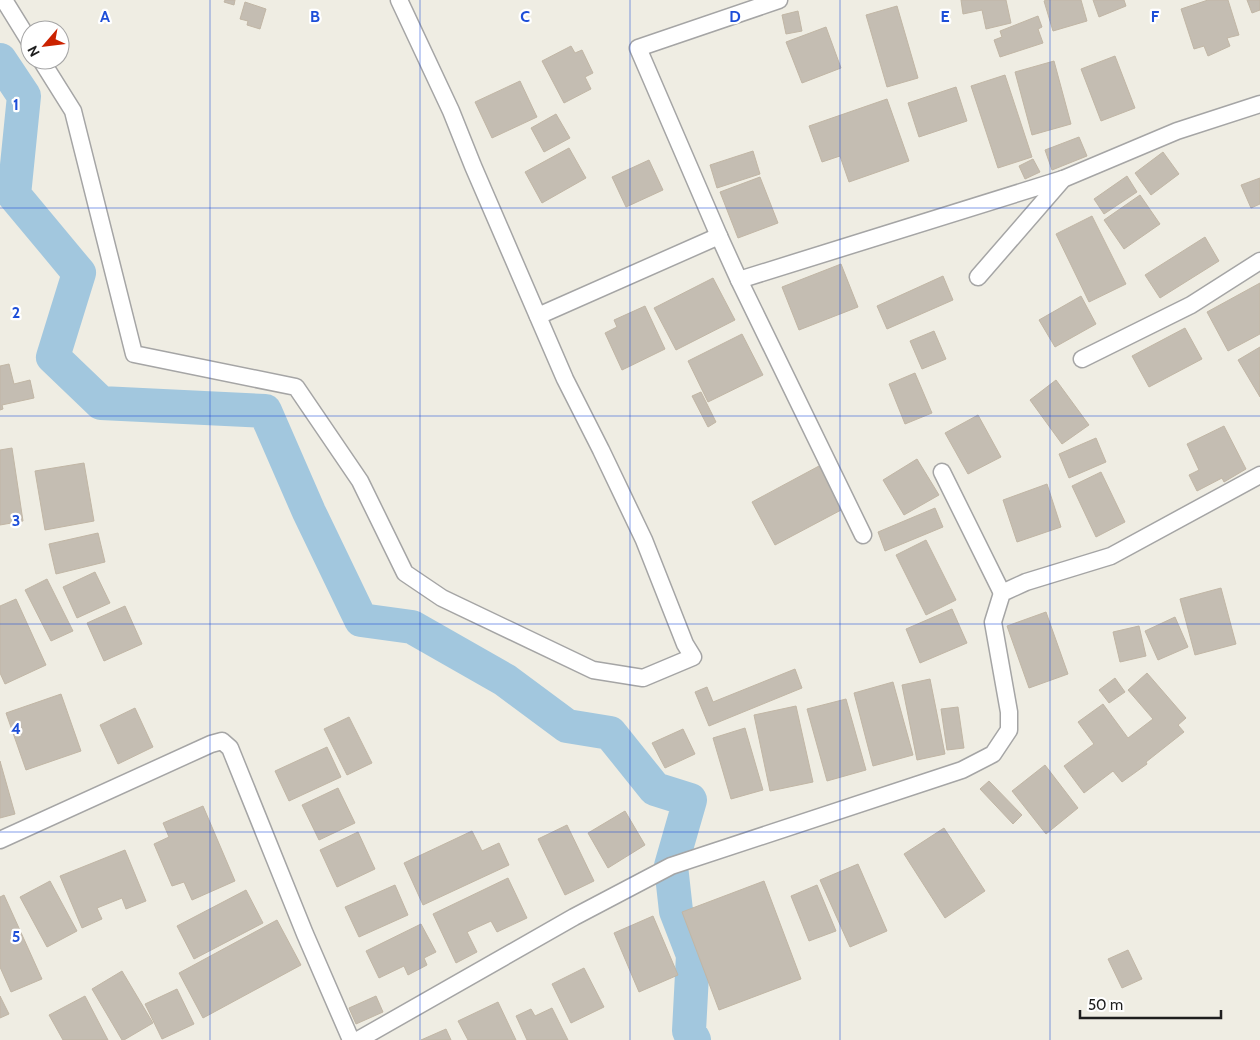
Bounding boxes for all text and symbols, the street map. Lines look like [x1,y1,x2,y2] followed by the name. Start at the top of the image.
[100,7,110,26] text: A
[310,7,320,26] text: B
[520,7,530,26] text: C
[729,7,741,26] text: D
[940,7,950,26] text: E
[1151,7,1160,26] text: F
[20,20,70,70] north arrow
[23,43,44,60] text: N
[13,95,19,114] text: 1
[12,303,20,322] text: 2
[12,511,20,530] text: 3
[11,719,21,738] text: 4
[12,927,20,946] text: 5
[1080,988,1221,1020] scale bar
[1088,996,1123,1014] text: 50 m

